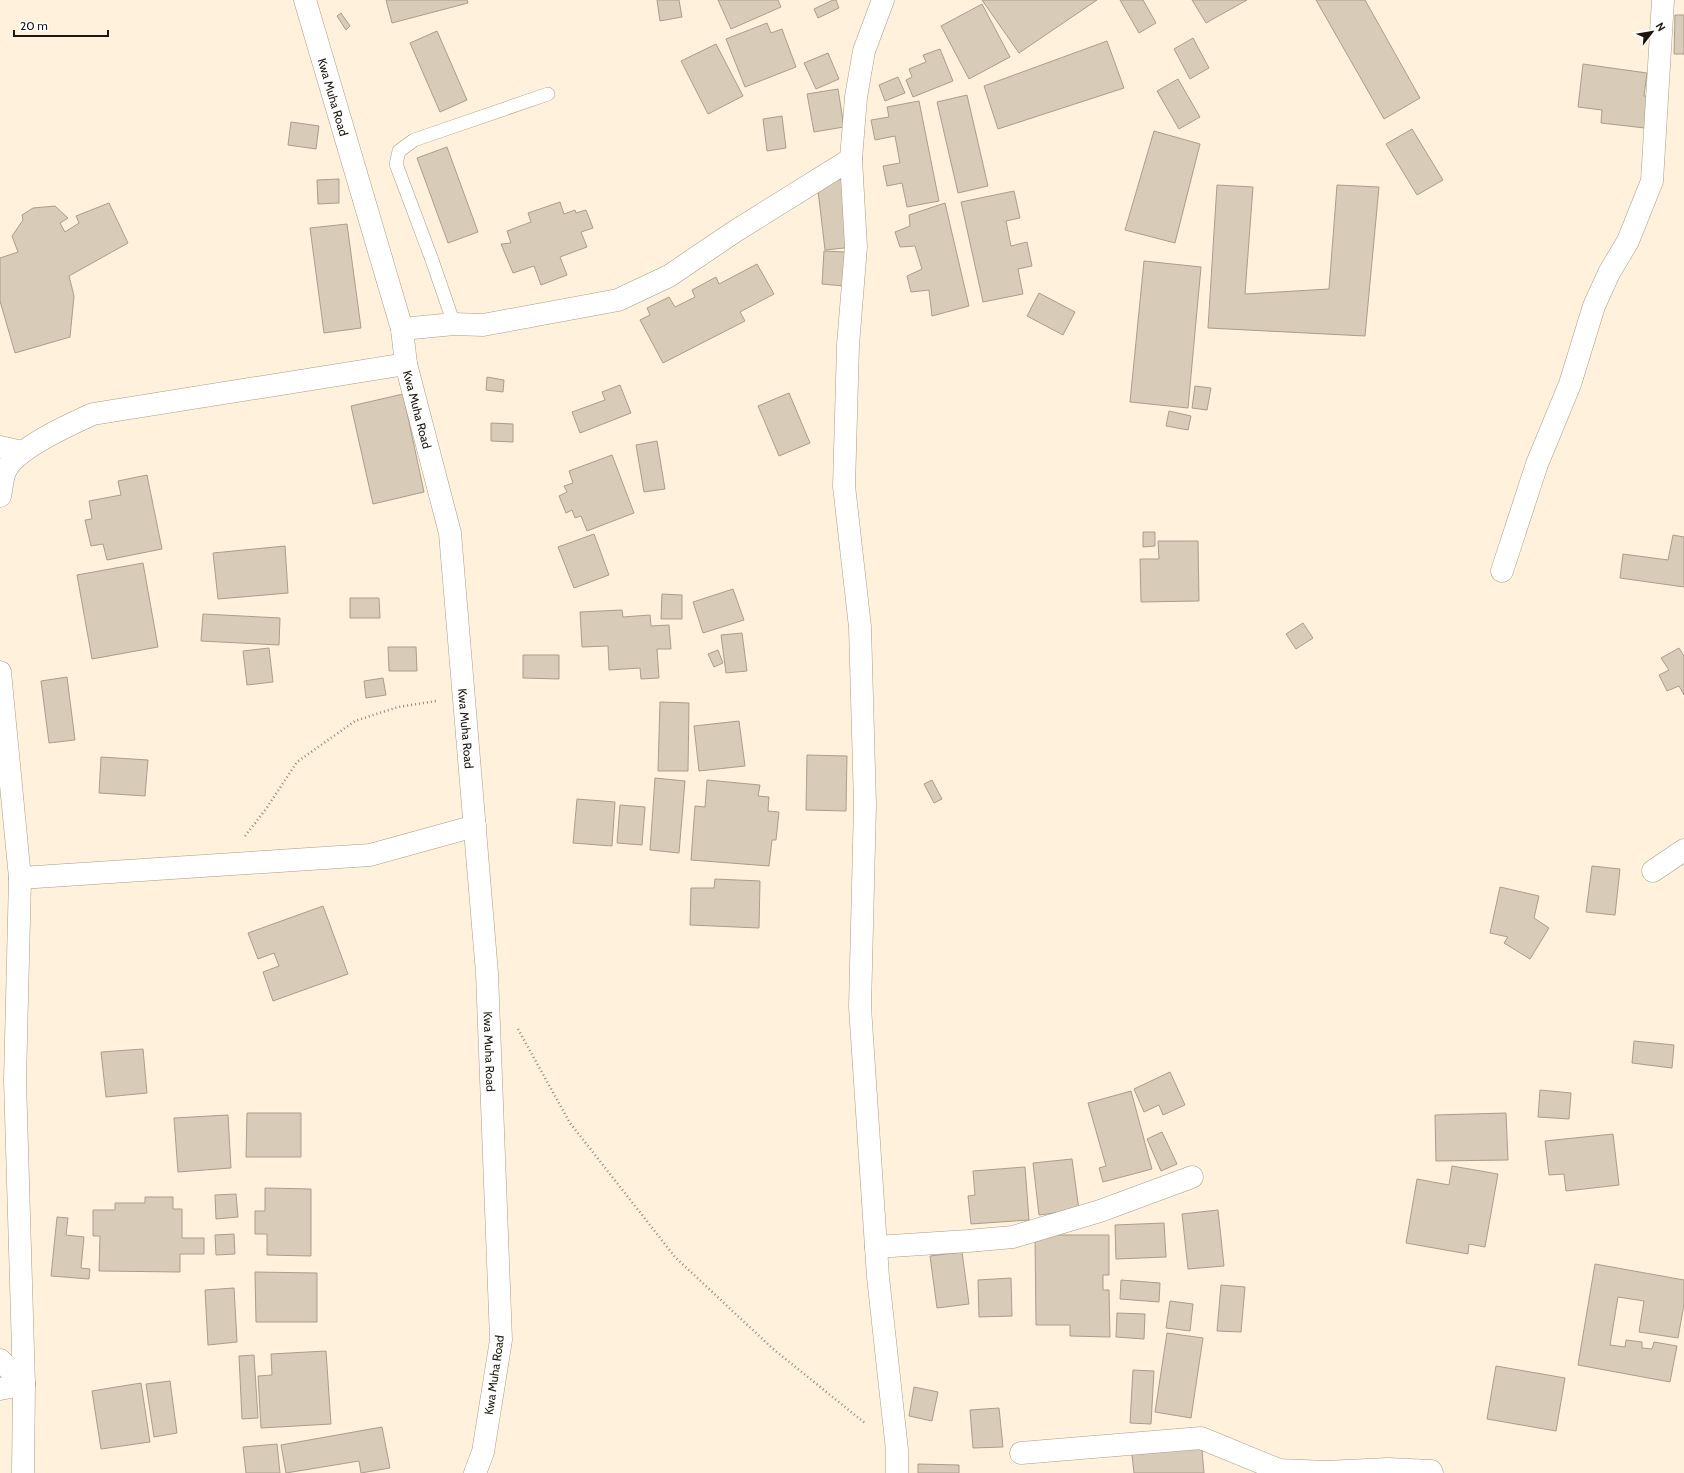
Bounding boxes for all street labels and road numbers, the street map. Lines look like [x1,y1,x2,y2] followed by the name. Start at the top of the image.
[315,56,352,138] street label: Kwa Muha Road
[400,368,435,450] street label: Kwa Muha Road
[456,688,477,769] street label: Kwa Muha Road
[481,1011,499,1092] street label: Kwa Muha Road
[481,1334,507,1416] street label: Kwa Muha Road

